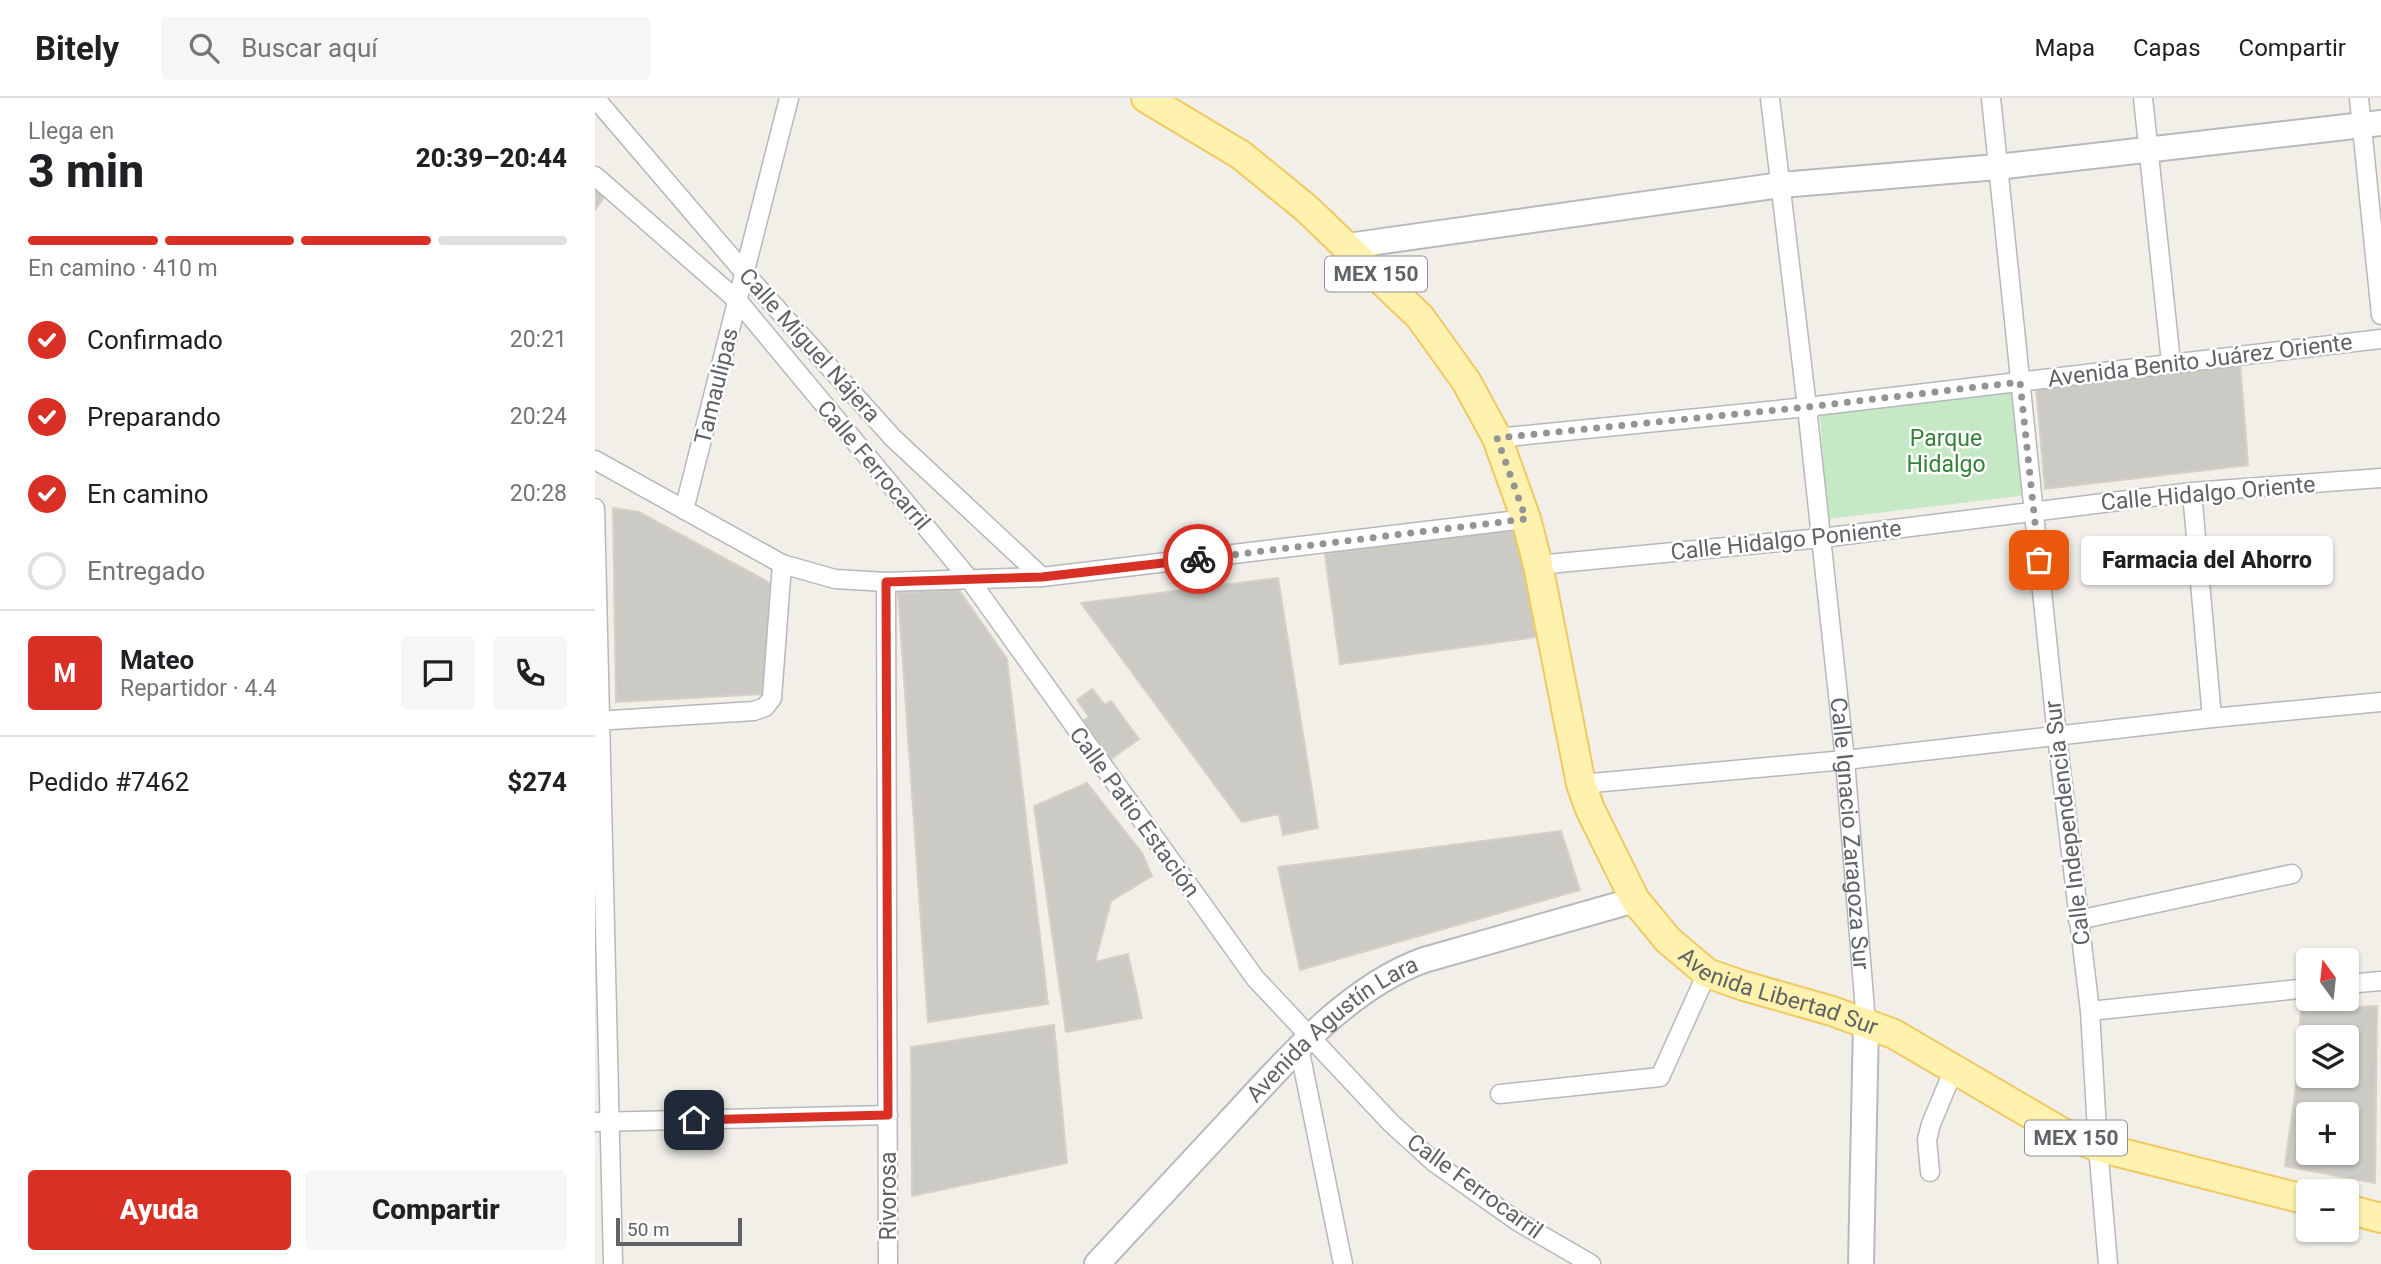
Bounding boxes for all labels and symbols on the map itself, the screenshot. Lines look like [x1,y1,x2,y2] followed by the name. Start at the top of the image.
[1325,256,1427,292] road number: MEX 150
[733,263,886,428] street label: Calle Miguel Nájera
[689,325,744,447] street label: Tamaulipas
[2046,328,2354,393] street label: Avenida Benito Juárez Oriente
[812,395,936,536] street label: Calle Ferrocarril
[1906,425,1986,478] park label: Parque Hidalgo
[2100,471,2316,516] street label: Calle Hidalgo Oriente
[1669,515,1903,566] street label: Calle Hidalgo Poniente
[1163,524,1233,594] courier
[2009,530,2069,590] pin
[2081,536,2333,584] callout: Farmacia del Ahorro
[1824,696,1875,971] street label: Calle Ignacio Zaragoza Sur
[2039,699,2096,947] street label: Calle Independencia Sur
[1064,722,1205,903] street label: Calle Patio Estación
[1673,942,1882,1041] street label: Avenida Libertad Sur
[2296,948,2359,1012] north arrow
[1241,951,1422,1108] street label: Avenida Agustín Lara
[664,1090,724,1150] pin
[2025,1121,2127,1156] road number: MEX 150
[1402,1128,1548,1245] street label: Calle Ferrocarril
[875,1152,902,1240] street label: Rivorosa
[616,1215,742,1247] scale bar

